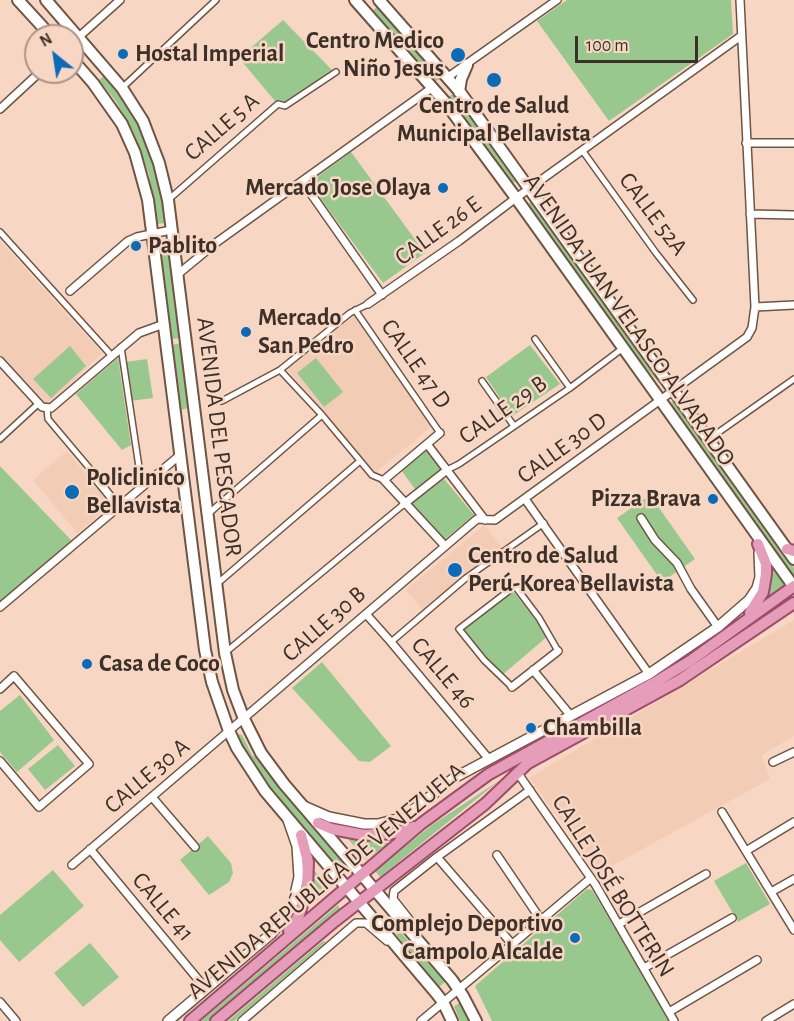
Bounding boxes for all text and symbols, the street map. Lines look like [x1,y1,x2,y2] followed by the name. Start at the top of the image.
[24,24,84,84] north arrow
[578,24,701,62] scale bar
[306,27,444,83] place label: Centro Medico Niño Jesus
[37,30,55,50] text: N
[586,37,629,55] text: 100 m
[135,40,284,68] place label: Hostal Imperial
[449,46,467,64] marker: Centro Medico Niño Jesus
[116,47,130,61] marker: Hostal Imperial
[485,71,503,89] marker: Centro de Salud Municipal Bellavista
[179,87,265,167] street label: CALLE 5 A
[397,92,591,148] place label: Centro de Salud Municipal Bellavista
[612,167,694,261] street label: CALLE 52A
[517,168,741,472] street label: AVENIDA JUAN VELASCO ALVARADO
[245,174,431,202] place label: Mercado Jose Olaya
[436,181,450,195] marker: Mercado Jose Olaya
[389,190,487,272] street label: CALLE 26 E
[148,232,217,260] place label: Pablito
[129,239,143,253] marker: Pablito
[258,304,354,360] place label: Mercado San Pedro
[375,314,457,414] street label: CALLE 47 D
[190,316,248,558] street label: AVENIDA DEL PESCADOR
[239,325,253,339] marker: Mercado San Pedro
[453,369,553,451] street label: CALLE 29 B
[512,406,612,490] street label: CALLE 30 D
[86,464,185,520] place label: Policlinico Bellavista
[63,483,81,501] marker: Policlinico Bellavista
[591,485,701,513] place label: Pizza Brava
[706,492,720,506] marker: Pizza Brava
[468,542,674,598] place label: Centro de Salud Perú-Korea Bellavista
[446,561,464,579] marker: Centro de Salud Perú-Korea Bellavista
[276,580,372,668] street label: CALLE 30 B
[405,631,481,715] street label: CALLE 46
[99,650,220,678] place label: Casa de Coco
[80,657,94,671] marker: Casa de Coco
[543,714,642,742] place label: Chambilla
[524,721,538,735] marker: Chambilla
[99,732,195,820] street label: CALLE 30 A
[182,756,470,1006] street label: AVENIDA REPÚBLICA DE VENEZUELA
[545,790,681,982] street label: CALLE JOSÉ BOTTERIN
[126,866,200,948] street label: CALLE 41
[371,910,563,966] place label: Complejo Deportivo Campolo Alcalde
[568,931,582,945] marker: Complejo Deportivo Campolo Alcalde

